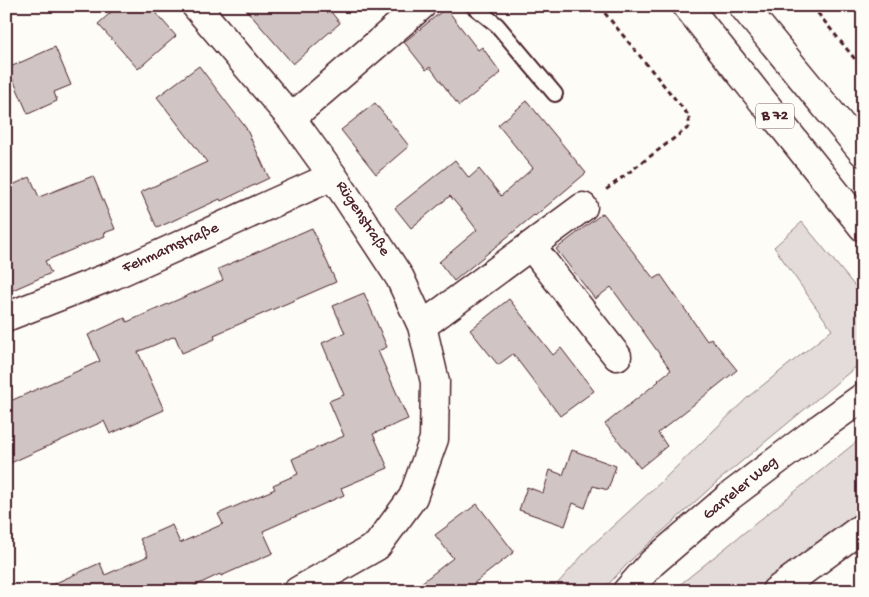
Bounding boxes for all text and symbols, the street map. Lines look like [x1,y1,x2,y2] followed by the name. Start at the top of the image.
[756,104,794,128] road number: B 72
[331,178,394,261] street label: Rügenstraße
[119,219,223,279] street label: Fehmarnstraße
[700,453,782,525] street label: Garreler Weg

